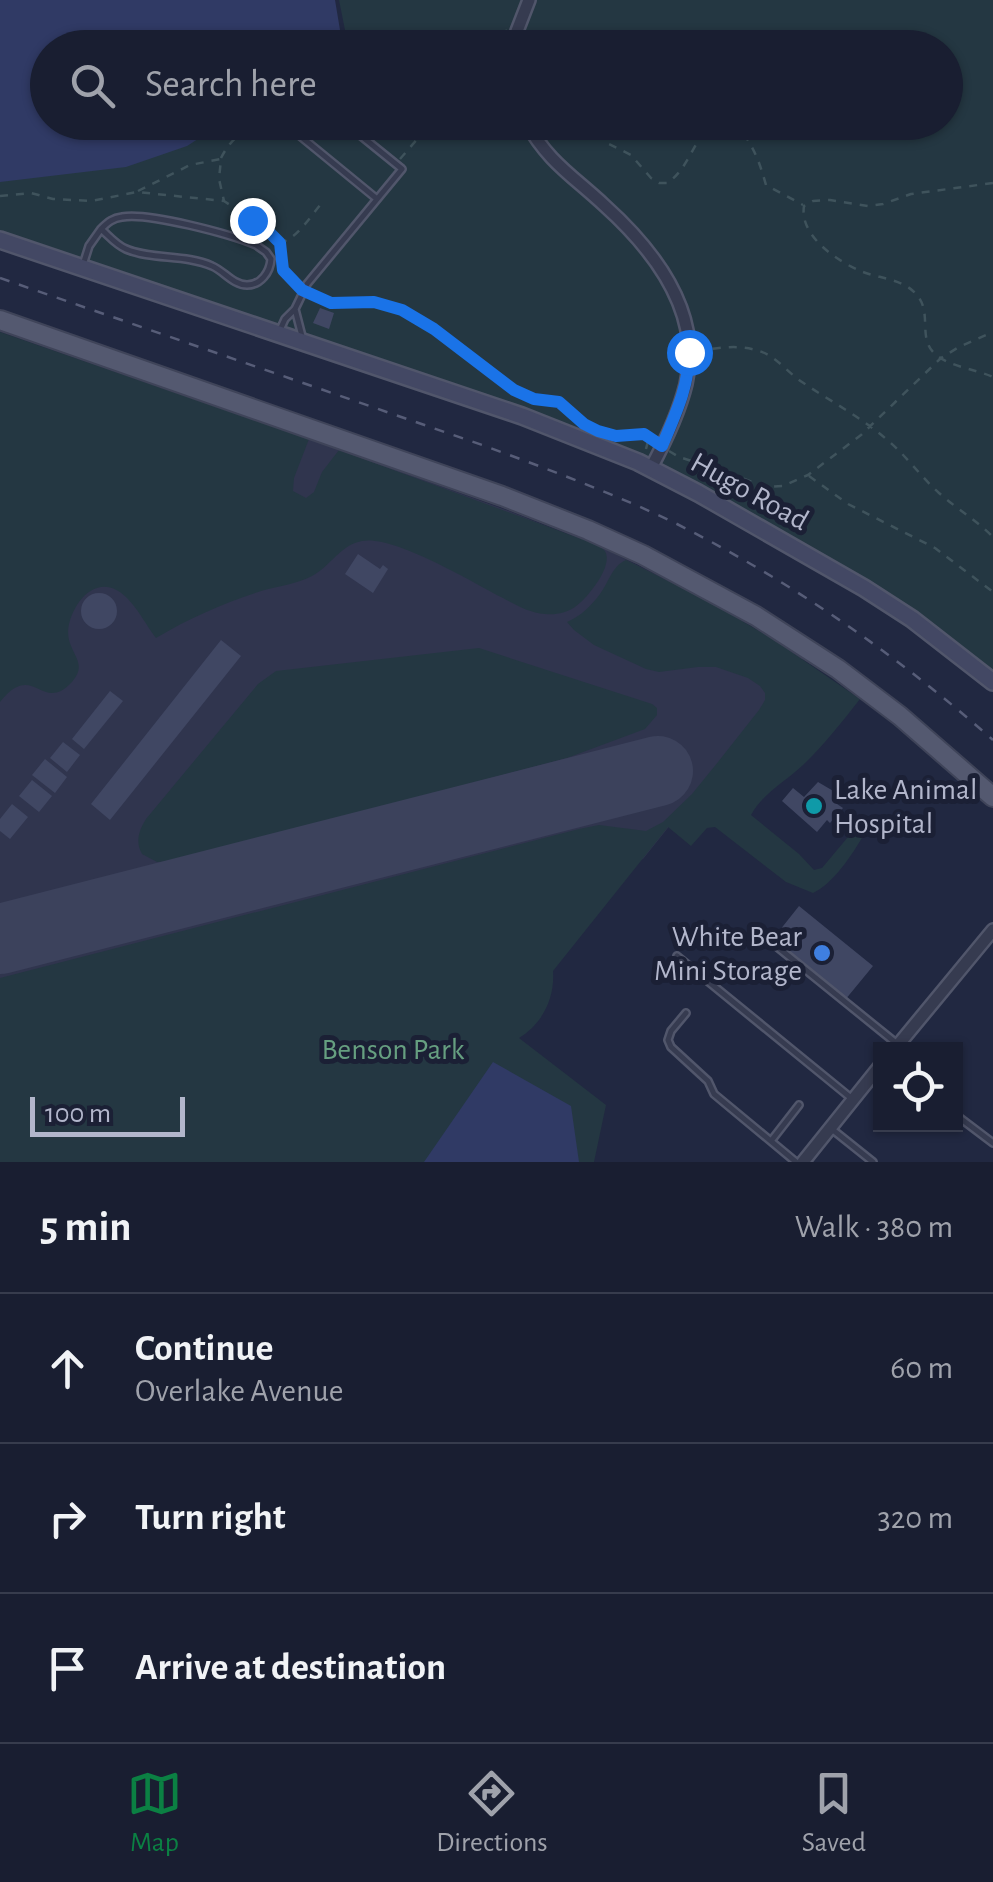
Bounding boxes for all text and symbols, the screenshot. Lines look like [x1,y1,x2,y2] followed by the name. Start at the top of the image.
[30,30,963,140] search box
[65,58,120,113] icon: search
[145,66,317,104] text: Search here
[230,198,276,244] route end
[667,330,713,376] route start
[686,447,813,536] street label: Hugo Road
[834,775,977,839] place label: Lake Animal Hospital
[803,795,825,817] marker: Lake Animal Hospital
[654,922,802,986] place label: White Bear Mini Storage
[811,942,833,964] marker: White Bear Mini Storage
[322,1035,465,1065] park label: Benson Park
[873,1042,963,1132] map controls
[873,1042,963,1132] button: locate
[30,1092,185,1136] scale bar
[45,1100,111,1128] text: 100 m
[40,1206,132,1248] text: 5 min
[795,1211,953,1243] text: Walk · 380 m
[135,1330,273,1368] text: Continue
[40,1341,95,1396] icon: ahead
[890,1352,953,1384] text: 60 m
[135,1375,344,1407] text: Overlake Avenue
[40,1491,95,1546] icon: right
[135,1499,285,1537] text: Turn right
[877,1502,953,1534] text: 320 m
[40,1641,95,1696] icon: arrive
[135,1649,446,1687] text: Arrive at destination
[127,1766,182,1860] tab: Map
[436,1766,548,1860] tab: Directions
[802,1766,866,1860] tab: Saved

